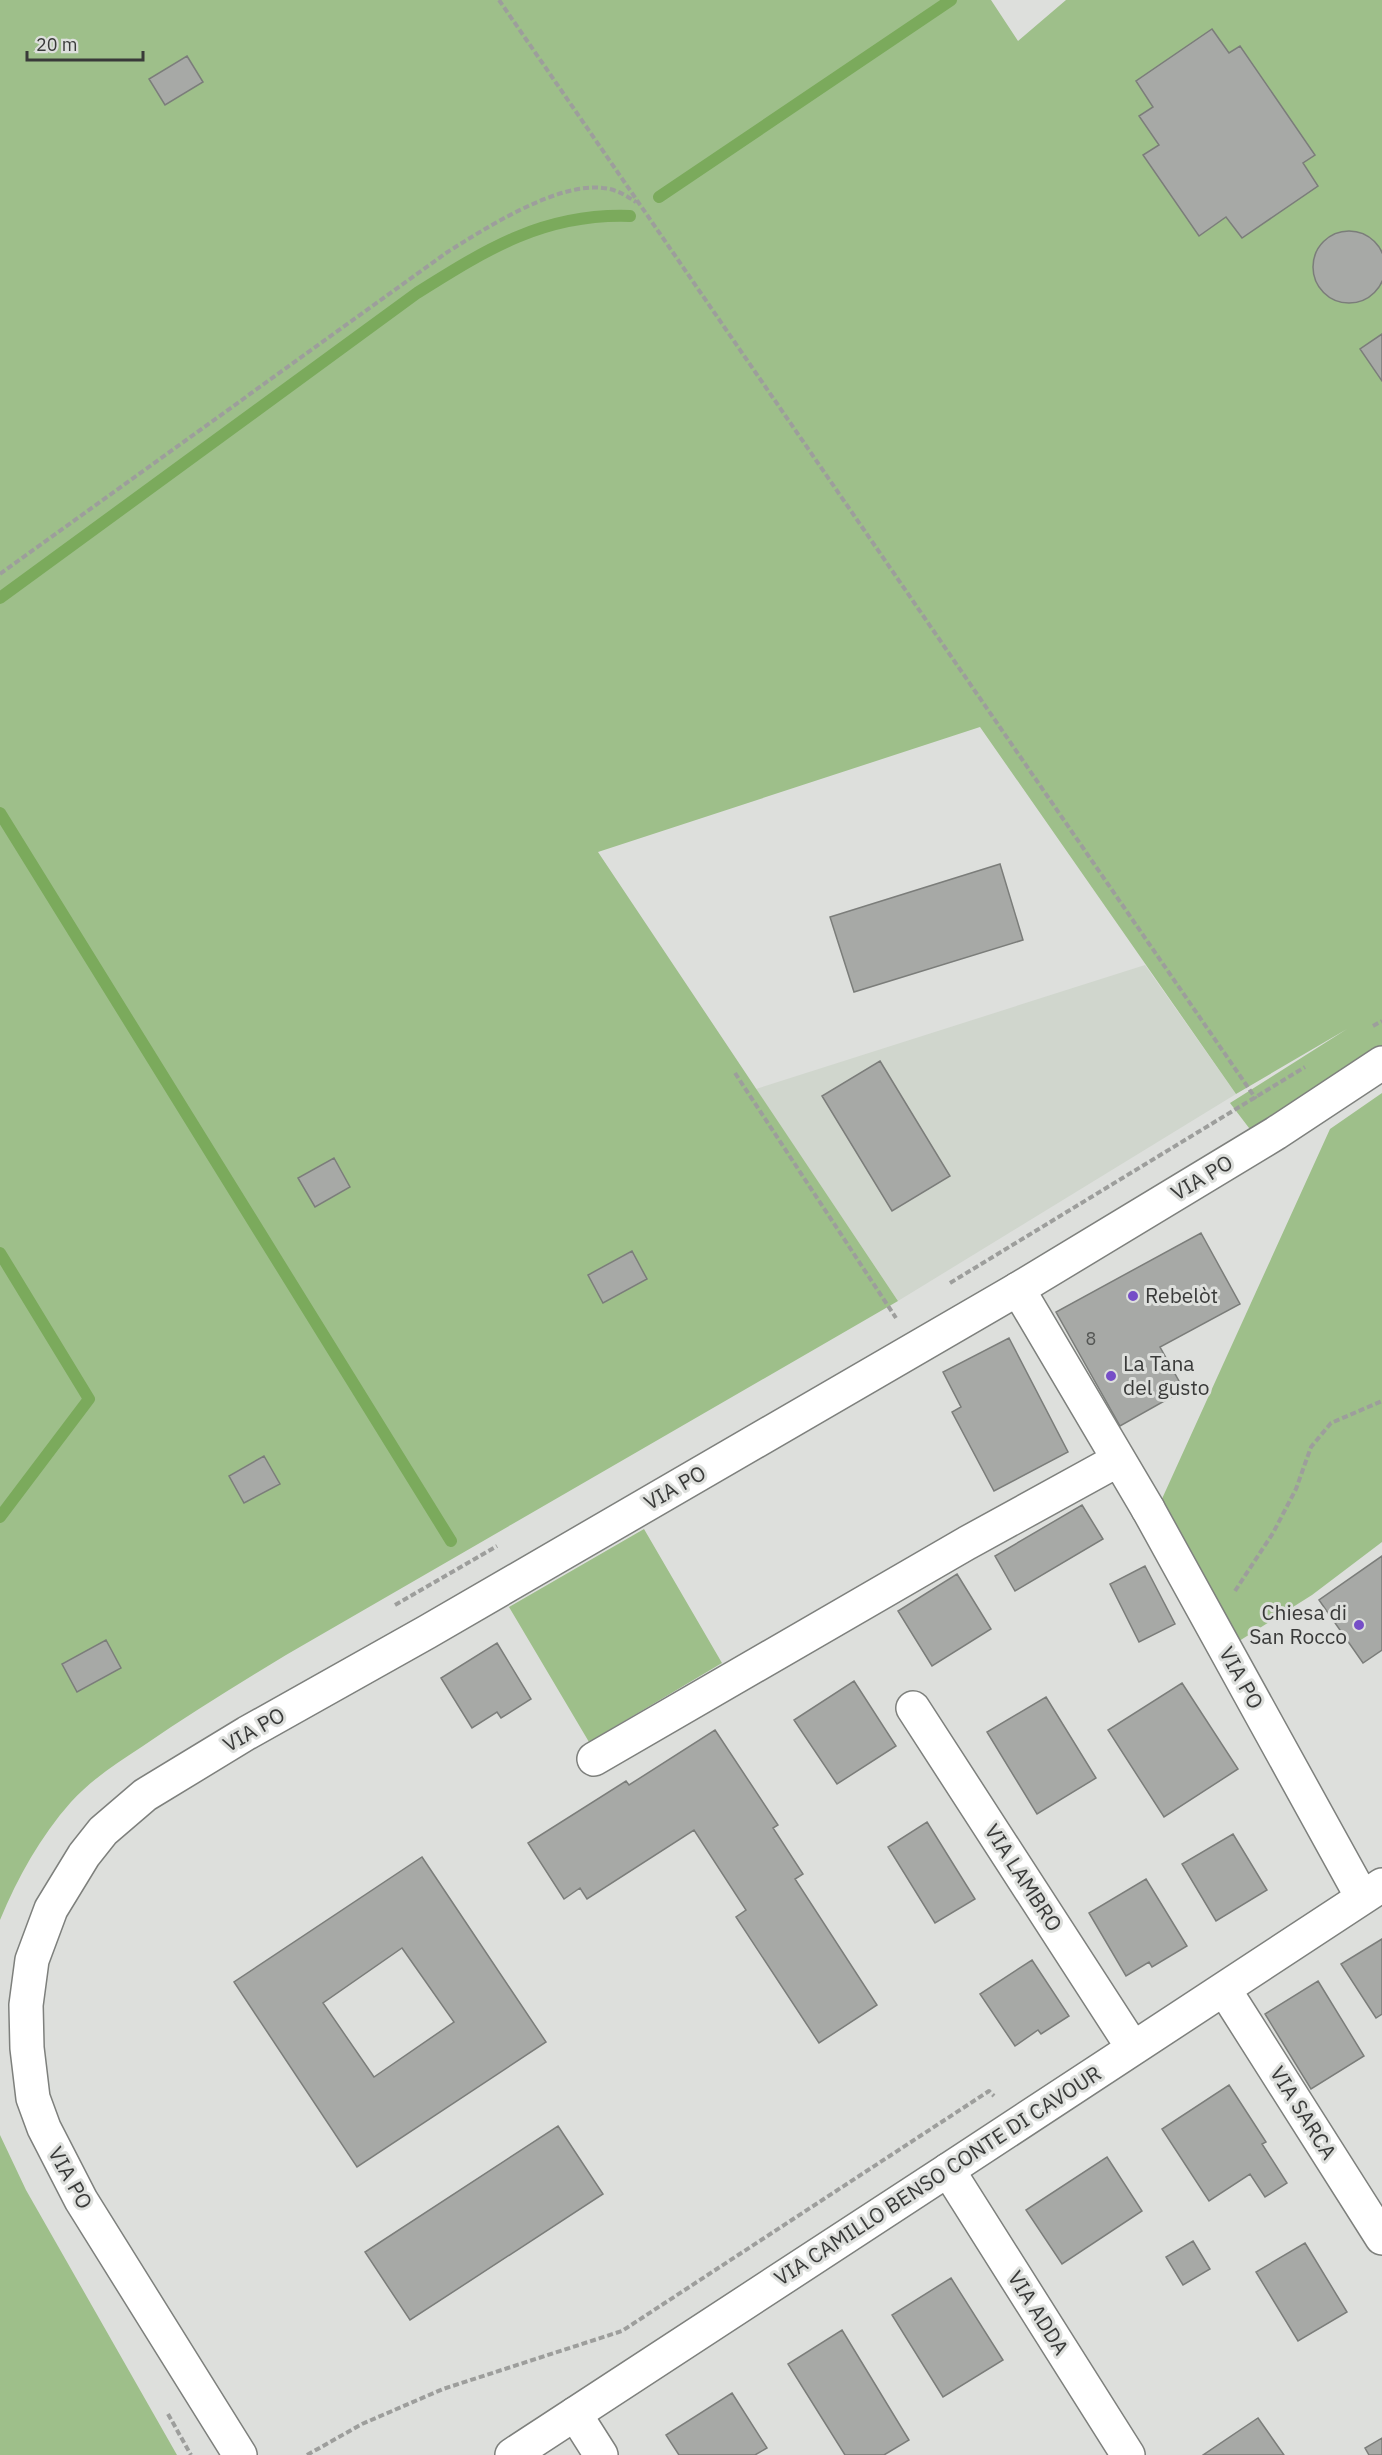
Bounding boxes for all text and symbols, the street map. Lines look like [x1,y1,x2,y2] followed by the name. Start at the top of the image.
[27,24,142,62] scale bar
[36,33,78,56] text: 20 m
[1165,1148,1237,1206] street label: VIA PO
[1145,1281,1218,1309] place label: Rebelòt
[1126,1289,1140,1303] marker: Rebelòt
[1086,1327,1096,1350] house number: 8
[1123,1349,1209,1401] place label: La Tana del gusto
[1104,1369,1118,1383] marker: La Tana del gusto
[638,1458,711,1516] street label: VIA PO
[1249,1598,1347,1650] place label: Chiesa di San Rocco
[1352,1618,1366,1632] marker: Chiesa di San Rocco
[1213,1641,1270,1714] street label: VIA PO
[217,1700,290,1758] street label: VIA PO
[979,1818,1069,1937] street label: VIA LAMBRO
[769,2059,1106,2292] street label: VIA CAMILLO BENSO CONTE DI CAVOUR
[1264,2061,1344,2164] street label: VIA SARCA
[42,2141,99,2214] street label: VIA PO
[1002,2265,1076,2360] street label: VIA ADDA

